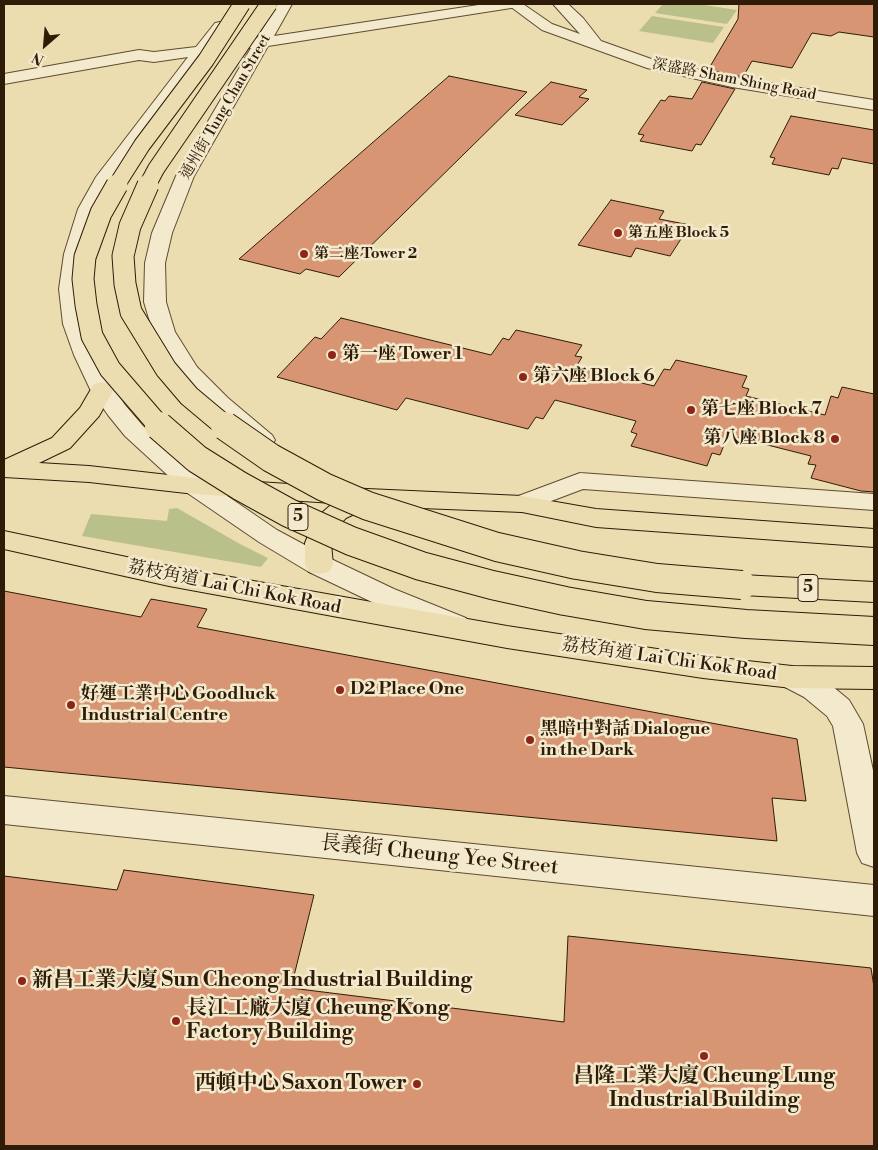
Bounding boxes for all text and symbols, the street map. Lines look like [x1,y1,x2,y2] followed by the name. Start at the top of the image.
[20,20,70,70] north arrow
[177,31,275,183] street label: 通州街 Tung Chau Street
[29,48,47,69] text: N
[651,55,817,105] street label: 深盛路 Sham Shing Road
[628,224,729,242] place label: 第五座 Block 5
[612,227,624,239] marker: 第五座 Block 5
[314,245,417,263] place label: 第二座 Tower 2
[298,248,310,260] marker: 第二座 Tower 2
[342,344,463,366] place label: 第一座 Tower 1
[326,349,338,361] marker: 第一座 Tower 1
[533,366,654,388] place label: 第六座 Block 6
[517,371,529,383] marker: 第六座 Block 6
[701,399,822,421] place label: 第七座 Block 7
[685,404,697,416] marker: 第七座 Block 7
[703,428,825,450] place label: 第八座 Block 8
[829,433,841,445] marker: 第八座 Block 8
[288,504,308,530] road number: 5
[125,557,343,619] street label: 荔枝角道 Lai Chi Kok Road
[798,574,818,602] road number: 5
[560,634,778,686] street label: 荔枝角道 Lai Chi Kok Road
[350,679,464,701] place label: D2 Place One
[81,684,276,726] place label: 好運工業中心 Goodluck Industrial Centre
[334,684,346,696] marker: D2 Place One
[65,699,77,711] marker: 好運工業中心 Goodluck Industrial Centre
[540,719,710,762] place label: 黑暗中對話 Dialogue in the Dark
[524,734,536,746] marker: 黑暗中對話 Dialogue in the Dark
[319,831,559,881] street label: 長義街 Cheung Yee Street
[32,968,472,994] place label: 新昌工業大廈 Sun Cheong Industrial Building
[16,975,28,987] marker: 新昌工業大廈 Sun Cheong Industrial Building
[186,996,449,1046] place label: 長江工廠大廈 Cheung Kong Factory Building
[170,1015,182,1027] marker: 長江工廠大廈 Cheung Kong Factory Building
[698,1050,710,1062] marker: 昌隆工業大廈 Cheung Lung Industrial Building
[573,1064,835,1114] place label: 昌隆工業大廈 Cheung Lung Industrial Building
[195,1071,407,1097] place label: 西頓中心 Saxon Tower
[411,1078,423,1090] marker: 西頓中心 Saxon Tower

